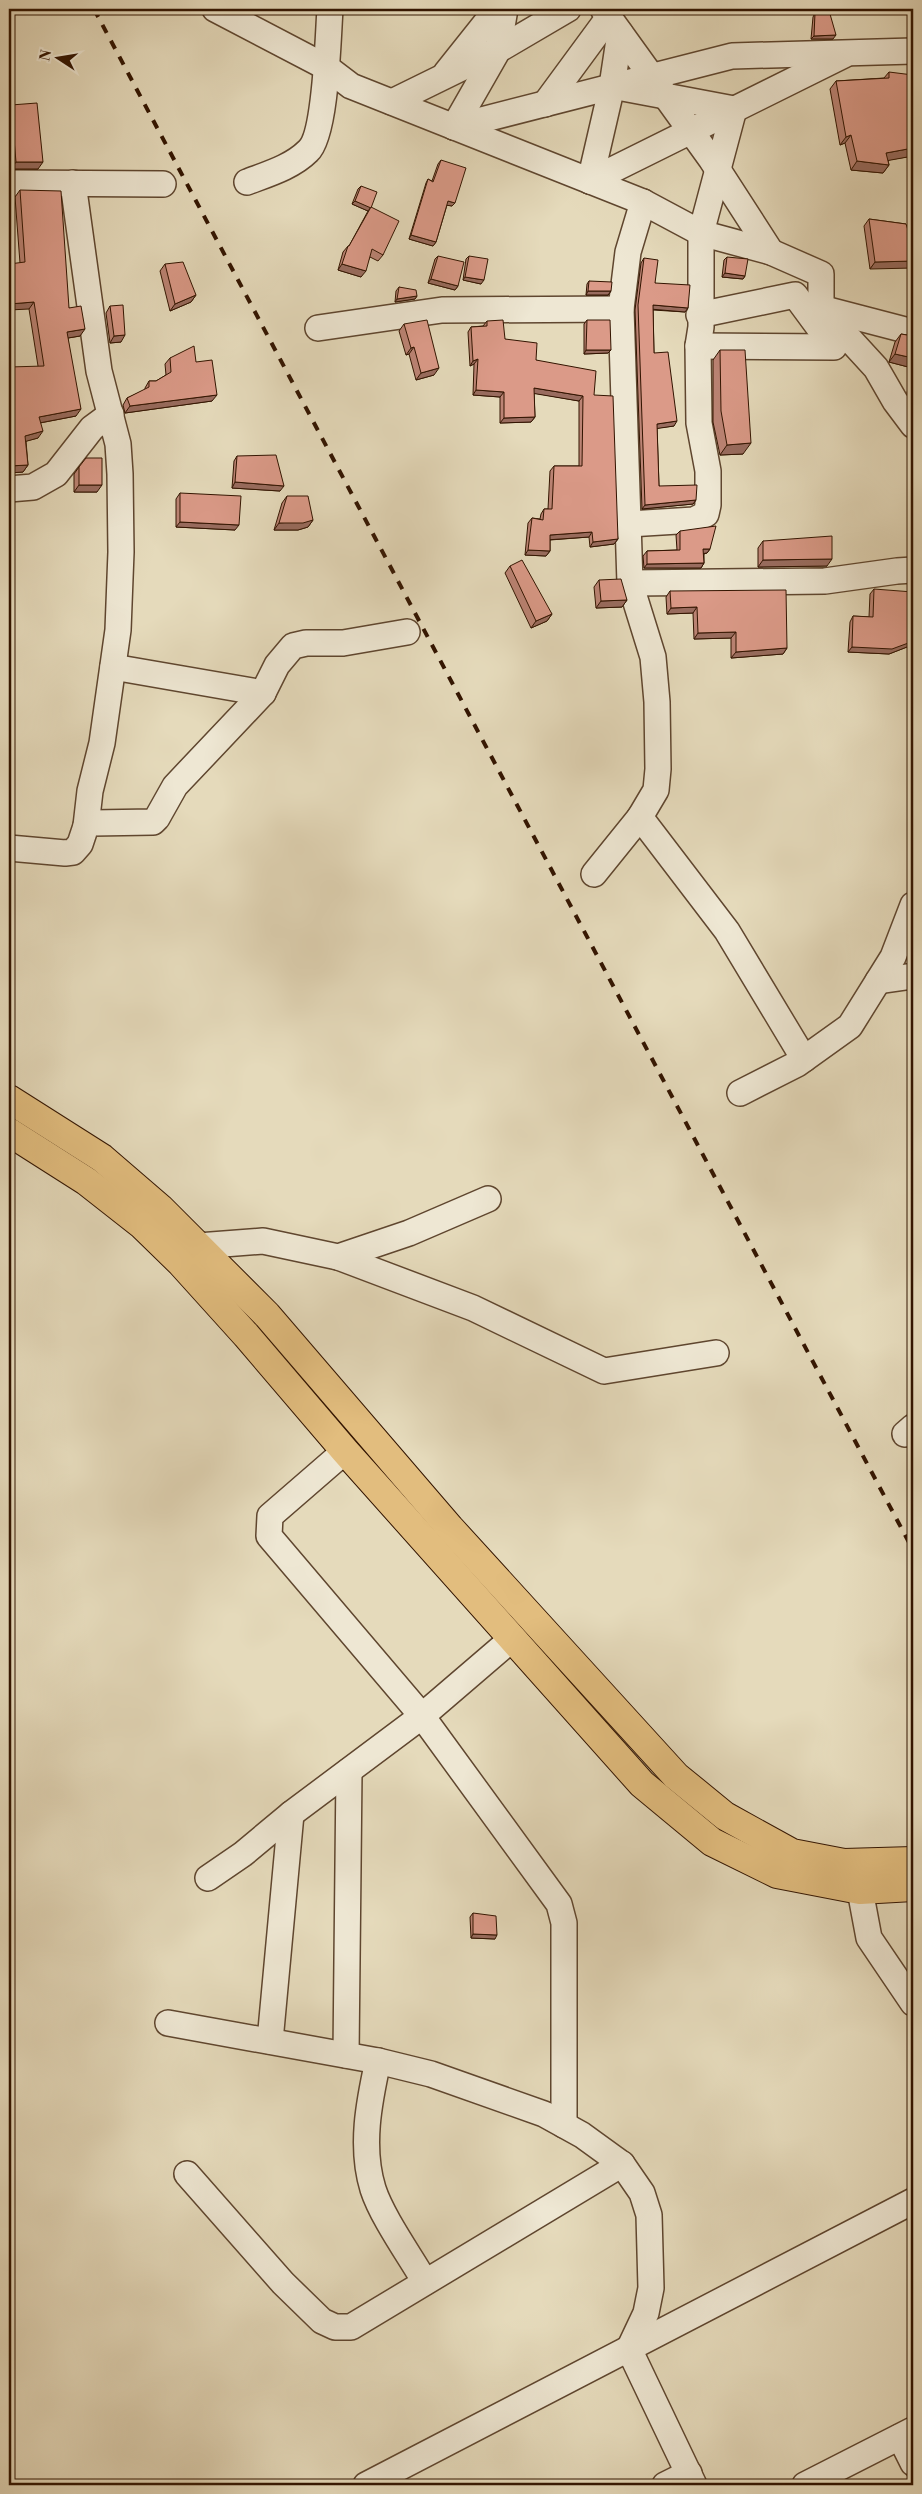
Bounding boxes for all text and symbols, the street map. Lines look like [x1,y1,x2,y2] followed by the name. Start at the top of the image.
[32,32,82,82] north arrow
[36,48,56,63] text: N

